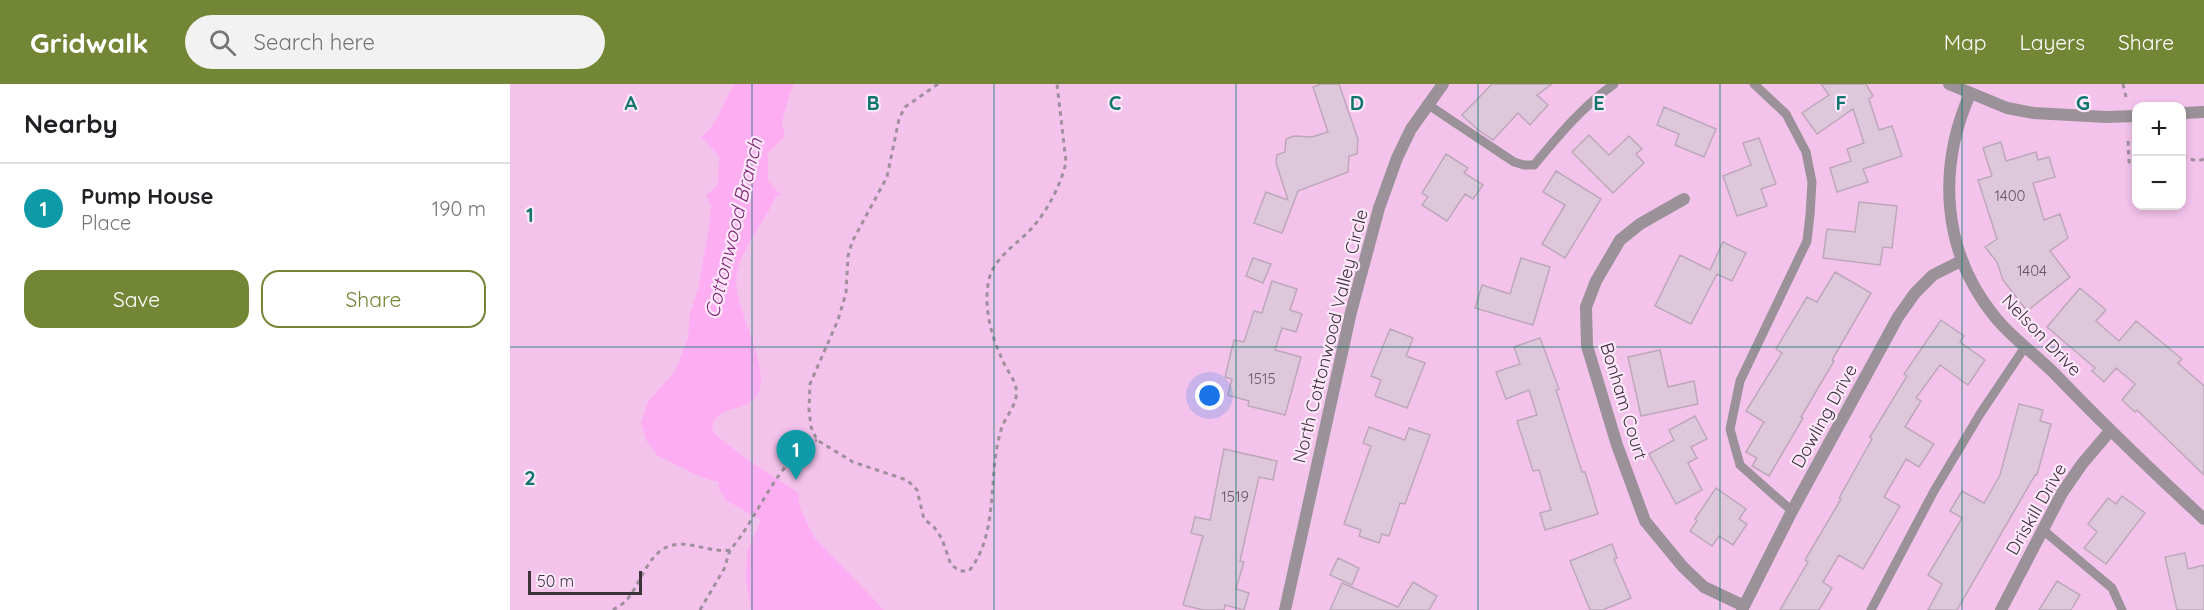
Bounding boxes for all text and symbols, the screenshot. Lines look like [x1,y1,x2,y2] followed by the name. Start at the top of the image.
[185,15,605,69] search box
[30,25,149,60] text: Gridwalk
[206,26,239,59] icon: search
[254,28,375,56] text: Search here
[1944,29,1987,55] text: Map
[2020,29,2085,55] text: Layers
[2118,29,2174,55] text: Share
[625,90,638,115] text: A
[866,90,880,115] text: B
[1109,90,1122,115] text: C
[1350,90,1364,115] text: D
[1593,90,1605,115] text: E
[1835,90,1847,115] text: F
[2076,90,2090,115] text: G
[2132,102,2186,210] map controls
[2132,102,2186,156] button: +
[24,107,118,140] text: Nearby
[699,135,768,321] water label: Cottonwood Branch
[2132,156,2186,210] button: −
[81,182,213,210] text: Pump House
[1994,186,2026,205] house number: 1400
[40,196,47,221] text: 1
[432,196,486,221] text: 190 m
[526,202,534,227] text: 1
[1287,207,1373,465] street label: North Cottonwood Valley Circle
[81,210,131,235] text: Place
[2017,261,2047,280] house number: 1404
[24,270,249,328] button: Save
[261,270,486,328] button: Share
[1997,289,2087,381] street label: Nelson Drive
[1595,340,1653,462] street label: Bonham Court
[1786,360,1862,472] street label: Dowling Drive
[1248,369,1276,388] house number: 1515
[1195,381,1224,410] your location
[776,430,816,480] pin: 1
[2000,459,2072,559] street label: Driskill Drive
[524,465,536,490] text: 2
[1221,487,1249,506] house number: 1519
[528,568,642,596] scale bar
[537,571,574,591] text: 50 m

